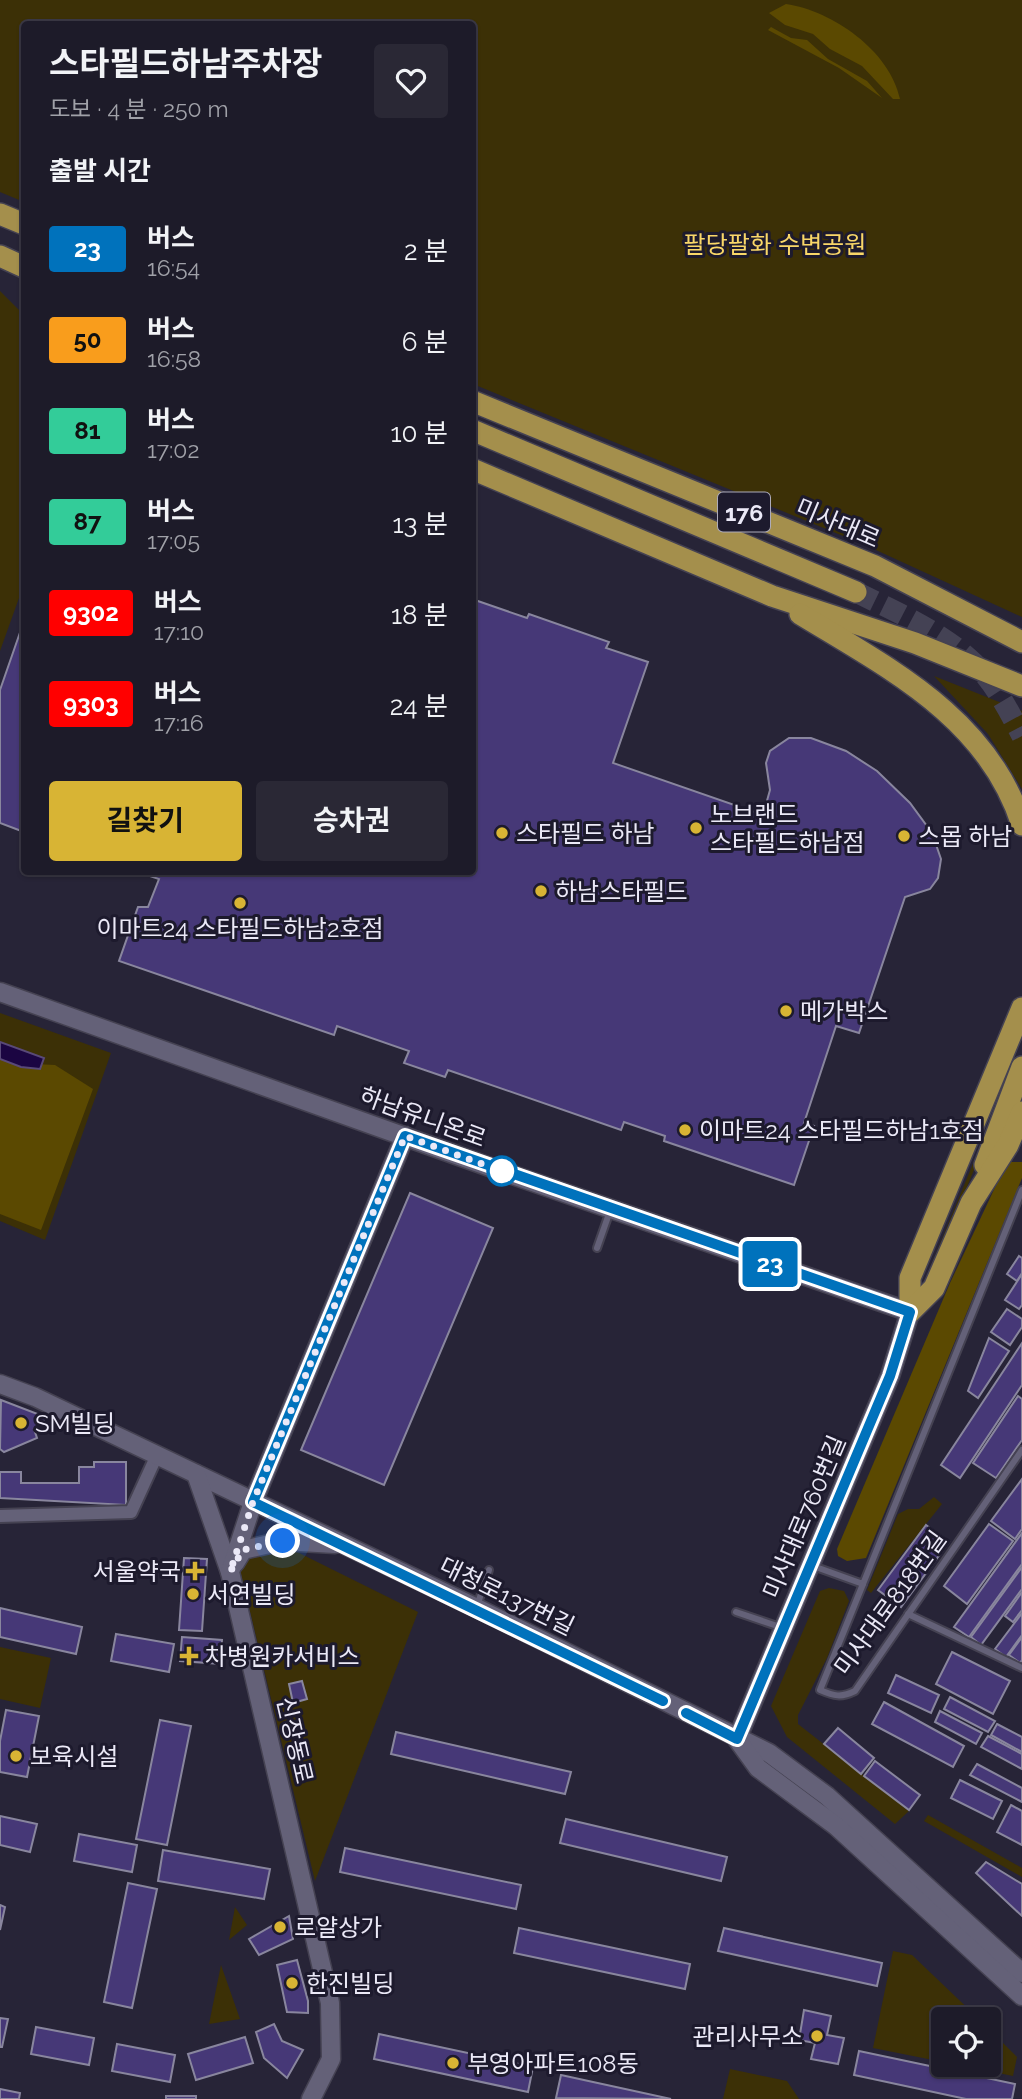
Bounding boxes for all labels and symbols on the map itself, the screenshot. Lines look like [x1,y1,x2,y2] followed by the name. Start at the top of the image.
[684,230,866,259] park label: 팔당팔화 수변공원
[718,492,770,532] road number: 176
[792,492,884,554] street label: 미사대로
[710,800,865,857] place label: 노브랜드 스타필드하남점
[516,819,655,848] place label: 스타필드 하남
[688,820,704,836] marker: 노브랜드 스타필드하남점
[918,822,1012,851] place label: 스몹 하남
[494,825,510,841] marker: 스타필드 하남
[896,828,912,844] marker: 스몹 하남
[555,877,687,906] place label: 하남스타필드
[533,883,549,899] marker: 하남스타필드
[232,895,248,911] marker: 이마트24 스타필드하남2호점
[96,914,384,943] place label: 이마트24 스타필드하남2호점
[800,997,888,1026] place label: 메가박스
[778,1003,794,1019] marker: 메가박스
[356,1081,490,1153] street label: 하남유니온로
[699,1116,984,1145] place label: 이마트24 스타필드하남1호점
[677,1122,693,1138] marker: 이마트24 스타필드하남1호점
[487,1156,517,1186] unlabelled marker
[738,1241,802,1287] line badge: 23
[35,1409,115,1438] place label: SM빌딩
[13,1415,29,1431] marker: SM빌딩
[757,1431,851,1603] street label: 미사대로760번길
[265,1523,300,1558] your location
[828,1525,952,1681] street label: 미사대로818번길
[435,1551,579,1641] street label: 대청로137번길
[93,1557,181,1586] place label: 서울약국
[187,1563,203,1579] marker: 서울약국
[207,1580,295,1609] place label: 서연빌딩
[185,1586,201,1602] marker: 서연빌딩
[205,1642,360,1671] place label: 차병원카서비스
[179,1646,199,1666] marker: 차병원카서비스
[271,1694,319,1786] street label: 신장동로
[30,1742,118,1771] place label: 보육시설
[8,1748,24,1764] marker: 보육시설
[294,1913,382,1942] place label: 로얄상가
[272,1919,288,1935] marker: 로얄상가
[306,1969,394,1998] place label: 한진빌딩
[284,1975,300,1991] marker: 한진빌딩
[693,2022,803,2051] place label: 관리사무소
[809,2028,825,2044] marker: 관리사무소
[467,2049,639,2078] place label: 부영아파트108동
[445,2055,461,2071] marker: 부영아파트108동

